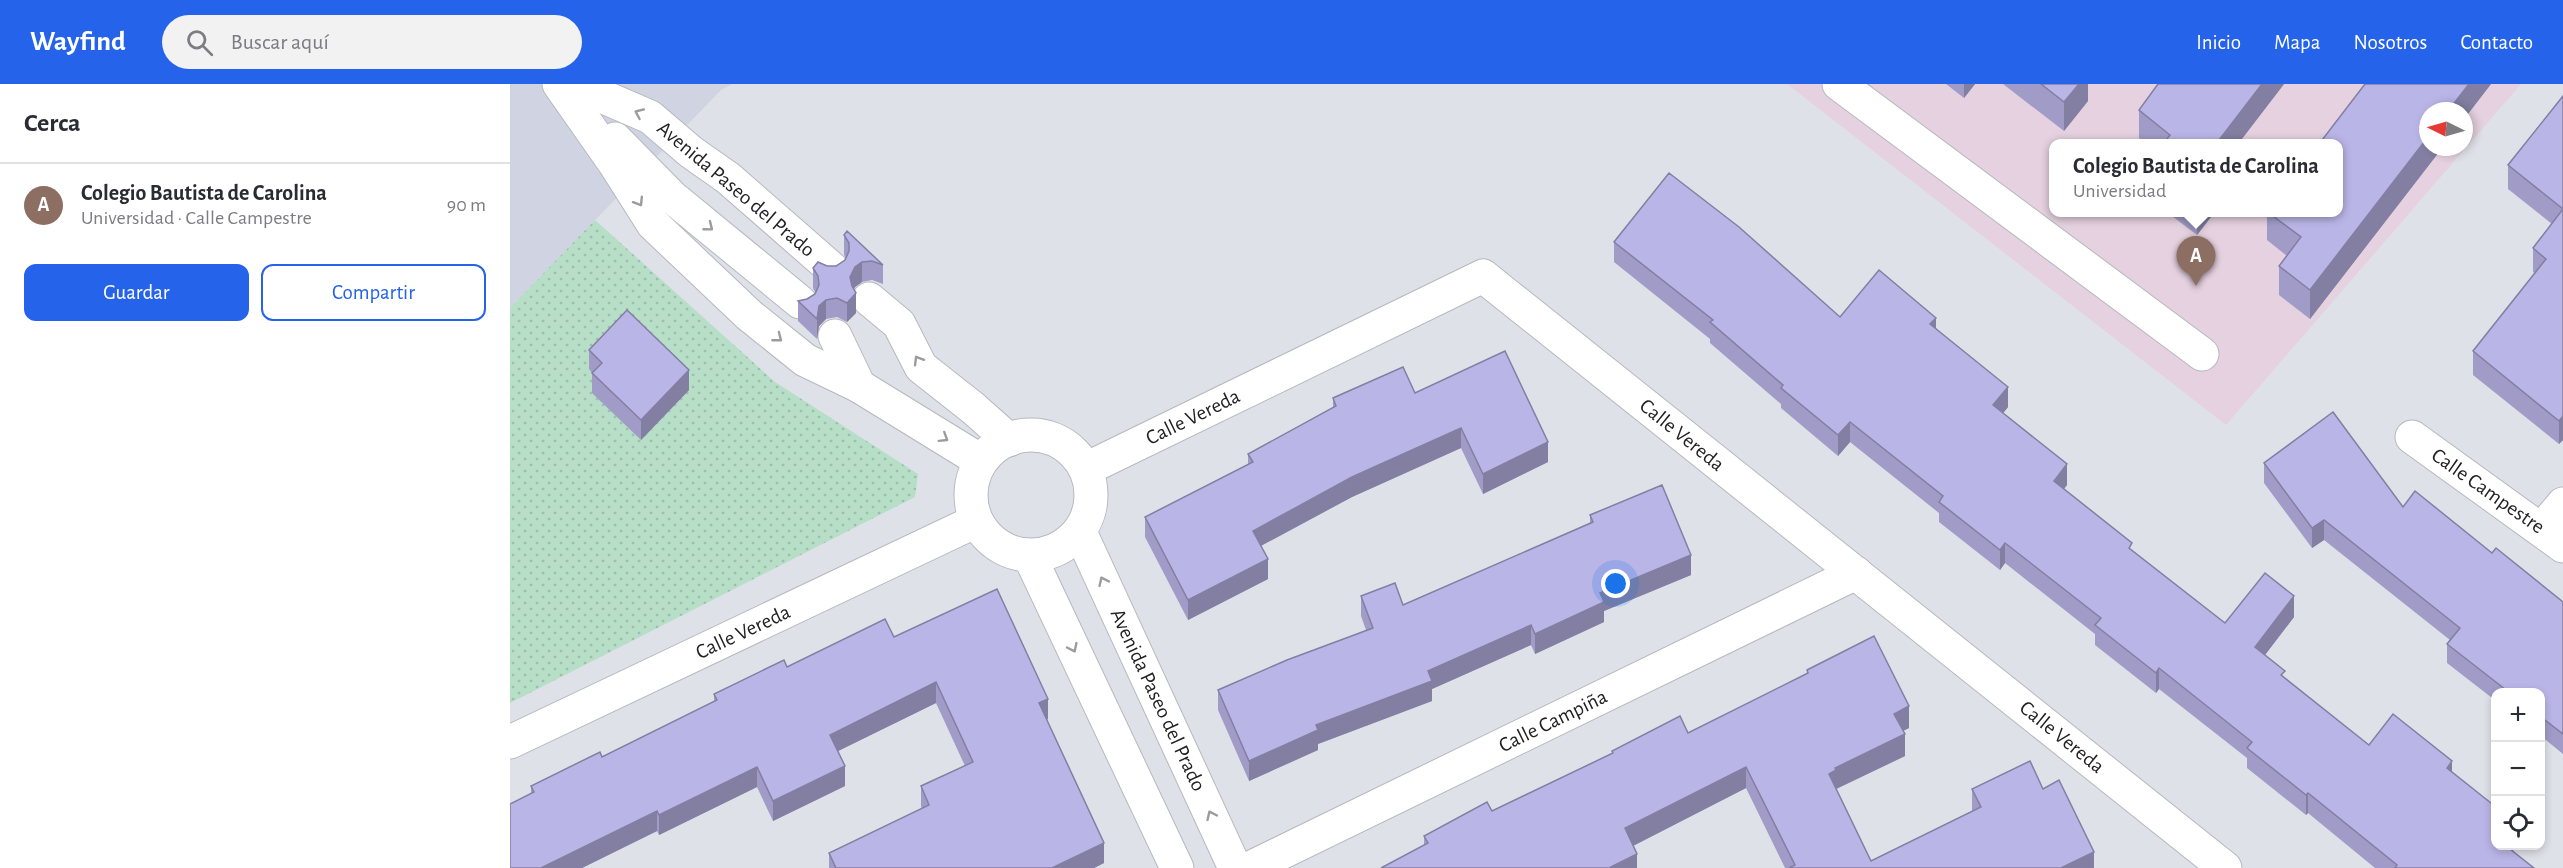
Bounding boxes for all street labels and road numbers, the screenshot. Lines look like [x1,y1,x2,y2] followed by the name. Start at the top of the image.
[653,117,819,261] street label: Avenida Paseo del Prado
[1143,385,1244,449] street label: Calle Vereda
[1636,395,1728,475] street label: Calle Vereda
[2428,444,2548,538] street label: Calle Campestre
[692,601,794,663] street label: Calle Vereda
[1107,606,1209,794] street label: Avenida Paseo del Prado
[1496,686,1611,756] street label: Calle Campiña
[2016,697,2108,777] street label: Calle Vereda

